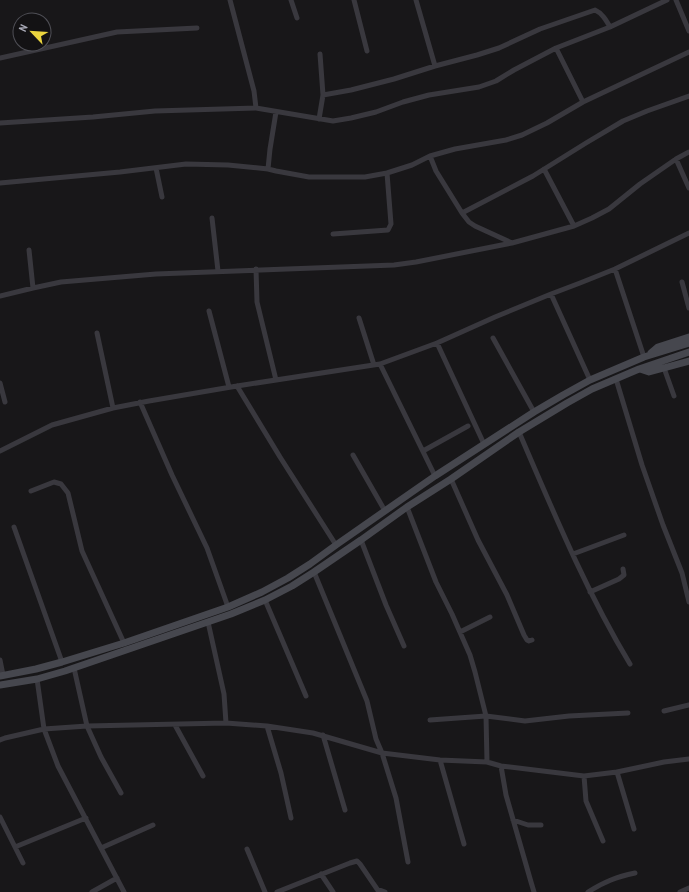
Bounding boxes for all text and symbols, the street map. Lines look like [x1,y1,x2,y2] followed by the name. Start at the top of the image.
[12,12,52,52] north arrow
[15,22,31,34] text: N

